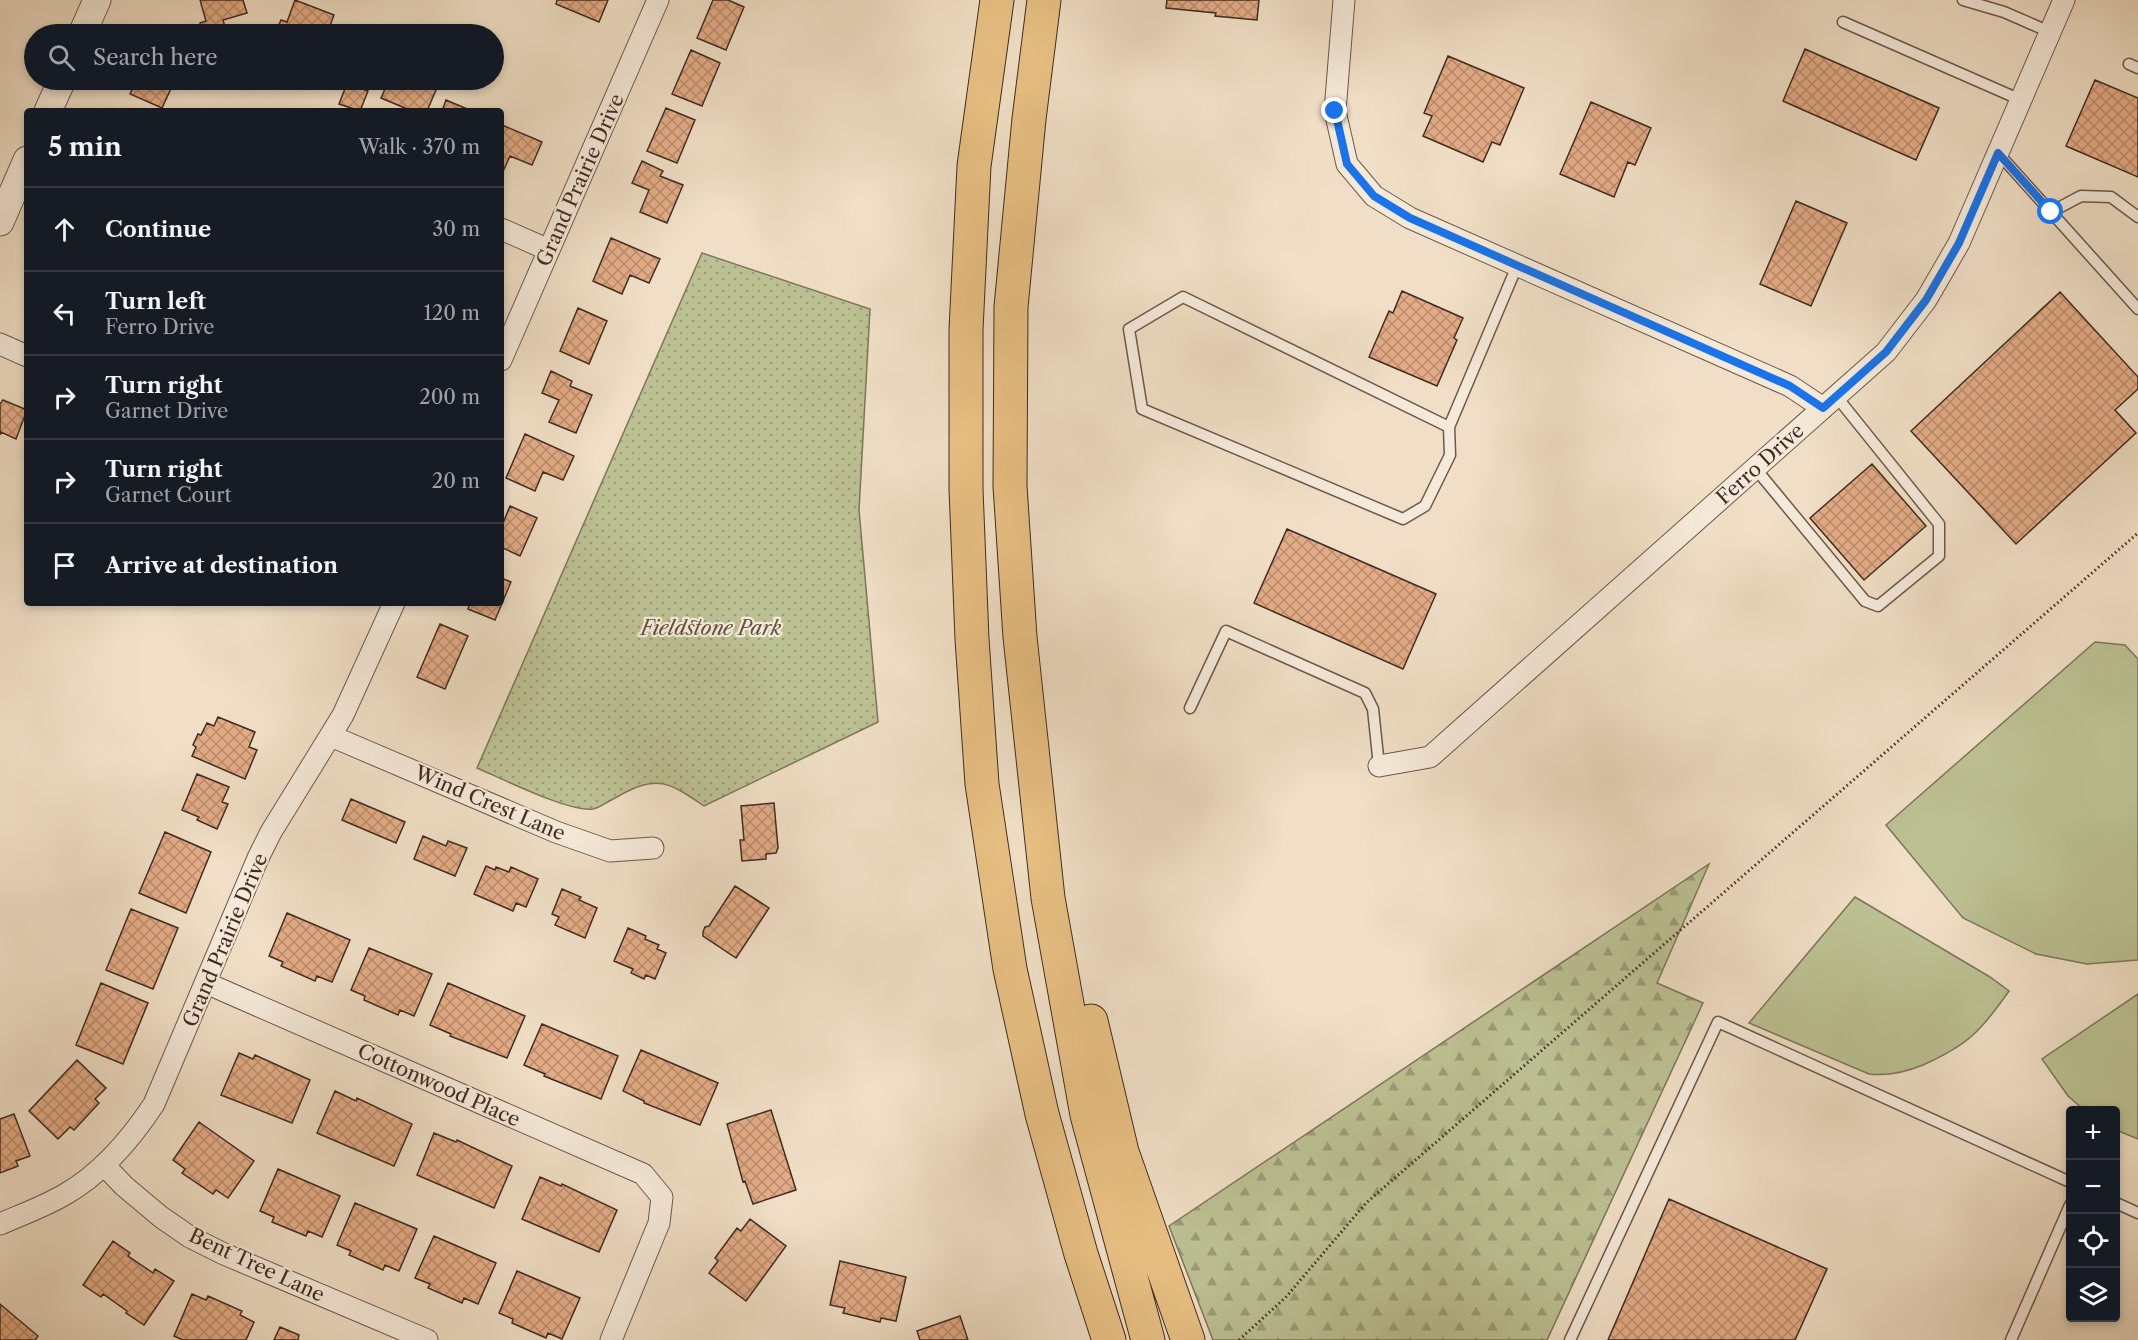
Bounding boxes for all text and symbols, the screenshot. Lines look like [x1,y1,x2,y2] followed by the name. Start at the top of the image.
[24,24,504,90] search box
[45,41,78,74] icon: search
[93,44,218,71] text: Search here
[531,90,629,270] street label: Grand Prairie Drive
[1321,97,1347,123] route end
[48,131,122,163] text: 5 min
[358,135,480,159] text: Walk · 370 m
[2037,198,2063,224] route start
[48,213,81,246] icon: ahead
[105,216,211,243] text: Continue
[432,217,480,241] text: 30 m
[105,288,206,315] text: Turn left
[48,297,81,330] icon: left
[423,301,480,325] text: 120 m
[105,315,215,339] text: Ferro Drive
[105,372,223,399] text: Turn right
[48,381,81,414] icon: right
[419,385,480,409] text: 200 m
[105,399,228,423] text: Garnet Drive
[1711,418,1809,510] street label: Ferro Drive
[105,456,223,483] text: Turn right
[48,465,81,498] icon: right
[432,469,480,493] text: 20 m
[105,483,232,507] text: Garnet Court
[48,549,81,582] icon: arrive
[105,552,338,579] text: Arrive at destination
[639,616,782,640] park label: Fieldstone Park
[410,760,569,846] street label: Wind Crest Lane
[178,850,272,1030] street label: Grand Prairie Drive
[354,1038,524,1132] street label: Cottonwood Place
[2066,1106,2120,1322] map controls
[2066,1106,2120,1160] button: +
[2066,1160,2120,1214] button: −
[2066,1214,2120,1268] button: locate
[185,1223,329,1307] street label: Bent Tree Lane
[2066,1268,2120,1322] button: layers

